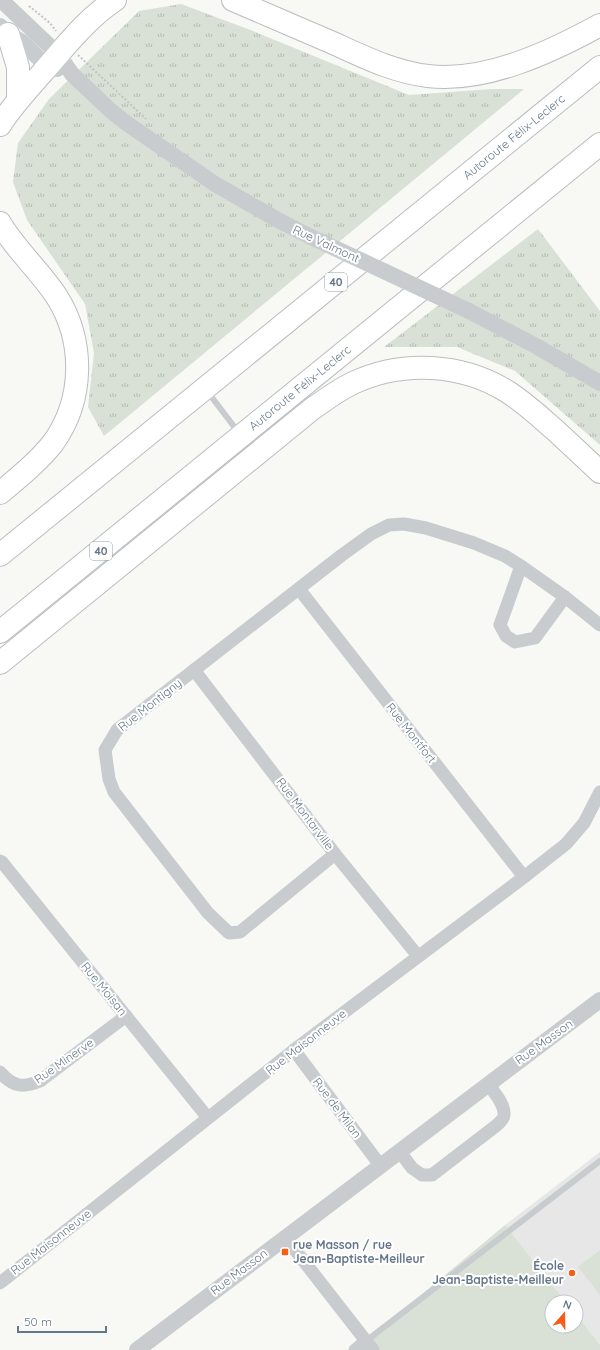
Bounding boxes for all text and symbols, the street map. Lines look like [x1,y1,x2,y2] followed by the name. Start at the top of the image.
[460,91,568,182] street label: Autoroute Félix-Leclerc
[290,222,362,266] street label: Rue Valmont
[325,273,347,291] road number: 40
[246,342,354,433] street label: Autoroute Félix-Leclerc
[90,542,112,560] road number: 40
[115,675,185,734] street label: Rue Montigny
[383,700,440,766] street label: Rue Montfort
[273,775,338,853] street label: Rue Montarville
[78,959,131,1018] street label: Rue Moisan
[262,1005,349,1078] street label: Rue Maisonneuve
[512,1016,575,1067] street label: Rue Masson
[31,1034,97,1087] street label: Rue Minerve
[310,1075,365,1141] street label: Rue de Milan
[7,1205,94,1278] street label: Rue Maisonneuve
[293,1237,425,1266] place label: rue Masson / rue Jean-Baptiste-Meilleur
[207,1245,270,1298] street label: Rue Masson
[280,1247,290,1257] marker: rue Masson / rue Jean-Baptiste-Meilleur
[432,1258,564,1287] place label: École Jean-Baptiste-Meilleur
[567,1268,577,1278] marker: École Jean-Baptiste-Meilleur
[544,1294,584,1334] north arrow
[561,1297,574,1313] text: N
[18,1308,106,1334] scale bar
[24,1314,52,1329] text: 50 m

